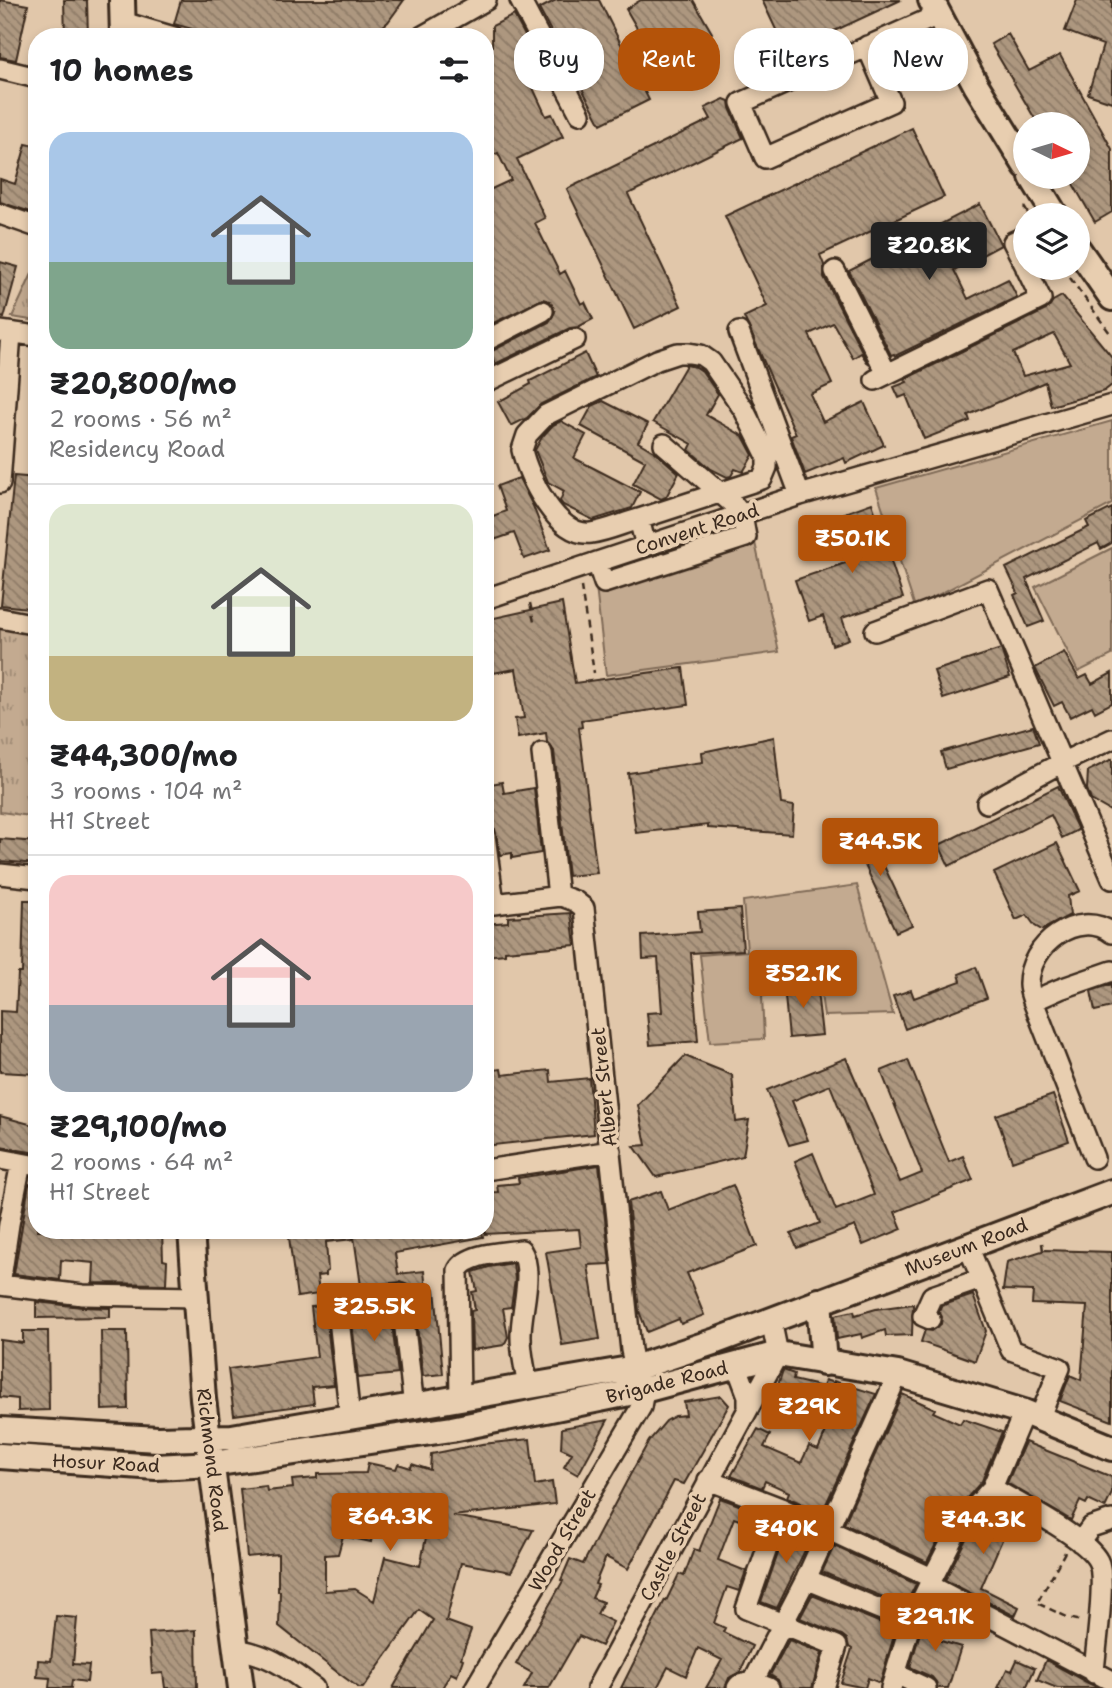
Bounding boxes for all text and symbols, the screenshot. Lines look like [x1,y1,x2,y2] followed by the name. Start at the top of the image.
[514,28,604,91] chip: Buy
[618,28,720,91] chip: Rent
[734,28,854,91] chip: Filters
[868,28,968,91] chip: New
[49,50,194,91] text: 10 homes
[435,51,473,89] icon: filters
[1013,112,1090,189] north arrow
[1013,112,1090,280] map controls
[198,177,324,303] icon: home
[1013,203,1090,280] button: layers
[872,222,986,282] pin: ₹20.8K
[887,230,971,260] text: ₹20.8K
[49,363,237,404] text: ₹20,800/mo
[49,404,232,434] text: 2 rooms · 56 m²
[49,434,225,464] text: Residency Road
[632,497,762,561] street label: Convent Road
[795,516,909,575] pin: ₹50.1K
[814,523,890,553] text: ₹50.1K
[198,549,324,675] icon: home
[49,735,238,776] text: ₹44,300/mo
[49,776,242,806] text: 3 rooms · 104 m²
[49,806,150,836] text: H1 Street
[823,818,937,878] pin: ₹44.5K
[838,826,922,856] text: ₹44.5K
[198,920,324,1046] icon: home
[746,950,860,1010] pin: ₹52.1K
[765,958,841,988] text: ₹52.1K
[585,1026,623,1148] street label: Albert Street
[49,1106,227,1147] text: ₹29,100/mo
[49,1147,233,1177] text: 2 rooms · 64 m²
[49,1177,150,1207] text: H1 Street
[901,1212,1031,1282] street label: Museum Road
[317,1284,431,1343] pin: ₹25.5K
[333,1291,415,1321] text: ₹25.5K
[603,1355,731,1409] street label: Brigade Road
[768,1384,850,1443] pin: ₹29K
[191,1387,233,1533] street label: Richmond Road
[777,1391,841,1421] text: ₹29K
[51,1448,161,1478] street label: Hosur Road
[522,1484,602,1596] street label: Wood Street
[634,1489,712,1605] street label: Castle Street
[333,1494,447,1553] pin: ₹64.3K
[926,1496,1040,1556] pin: ₹44.3K
[348,1501,433,1531] text: ₹64.3K
[940,1504,1026,1534] text: ₹44.3K
[745,1506,827,1565] pin: ₹40K
[754,1513,818,1543] text: ₹40K
[878,1594,992,1653] pin: ₹29.1K
[896,1601,974,1631] text: ₹29.1K

